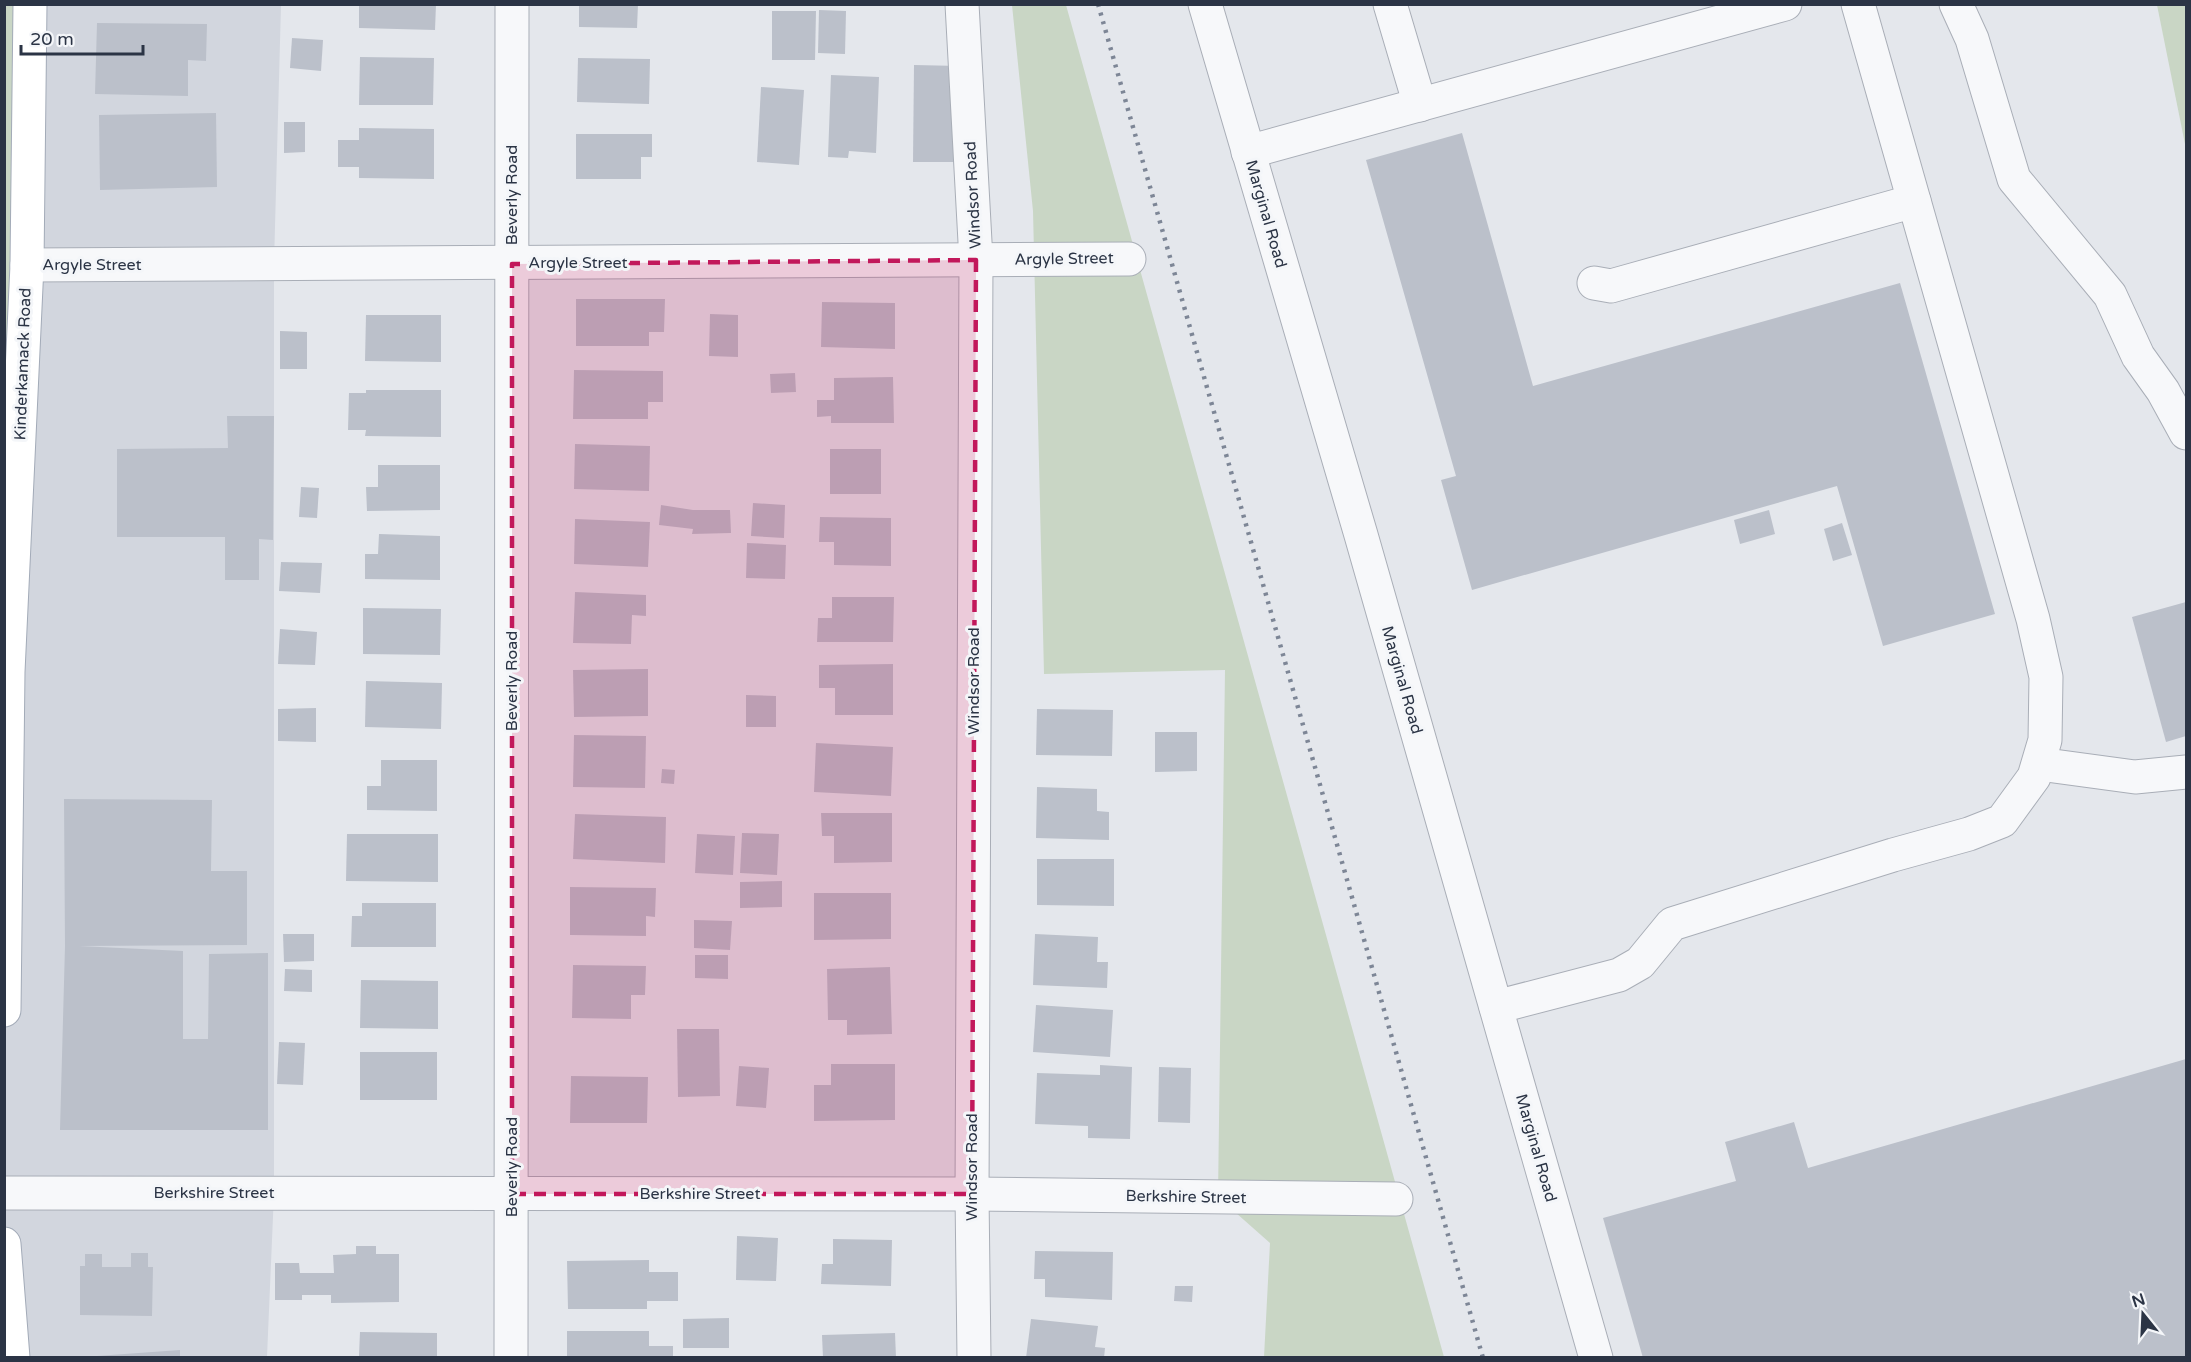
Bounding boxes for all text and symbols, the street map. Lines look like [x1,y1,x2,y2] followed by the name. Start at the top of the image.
[21,18,142,56] scale bar
[30,28,74,50] text: 20 m
[960,141,986,249] street label: Windsor Road
[502,145,522,245] street label: Beverly Road
[1241,158,1291,270] street label: Marginal Road
[1014,248,1114,270] street label: Argyle Street
[528,253,628,273] street label: Argyle Street
[42,255,142,275] street label: Argyle Street
[10,287,36,441] street label: Kinderkamack Road
[1377,624,1427,736] street label: Marginal Road
[964,627,984,735] street label: Windsor Road
[502,631,522,731] street label: Beverly Road
[1511,1092,1561,1204] street label: Marginal Road
[962,1113,982,1221] street label: Windsor Road
[502,1117,522,1217] street label: Beverly Road
[153,1183,275,1203] street label: Berkshire Street
[639,1184,761,1204] street label: Berkshire Street
[1125,1186,1247,1208] street label: Berkshire Street
[2113,1284,2173,1344] north arrow
[2129,1289,2148,1312] text: N

